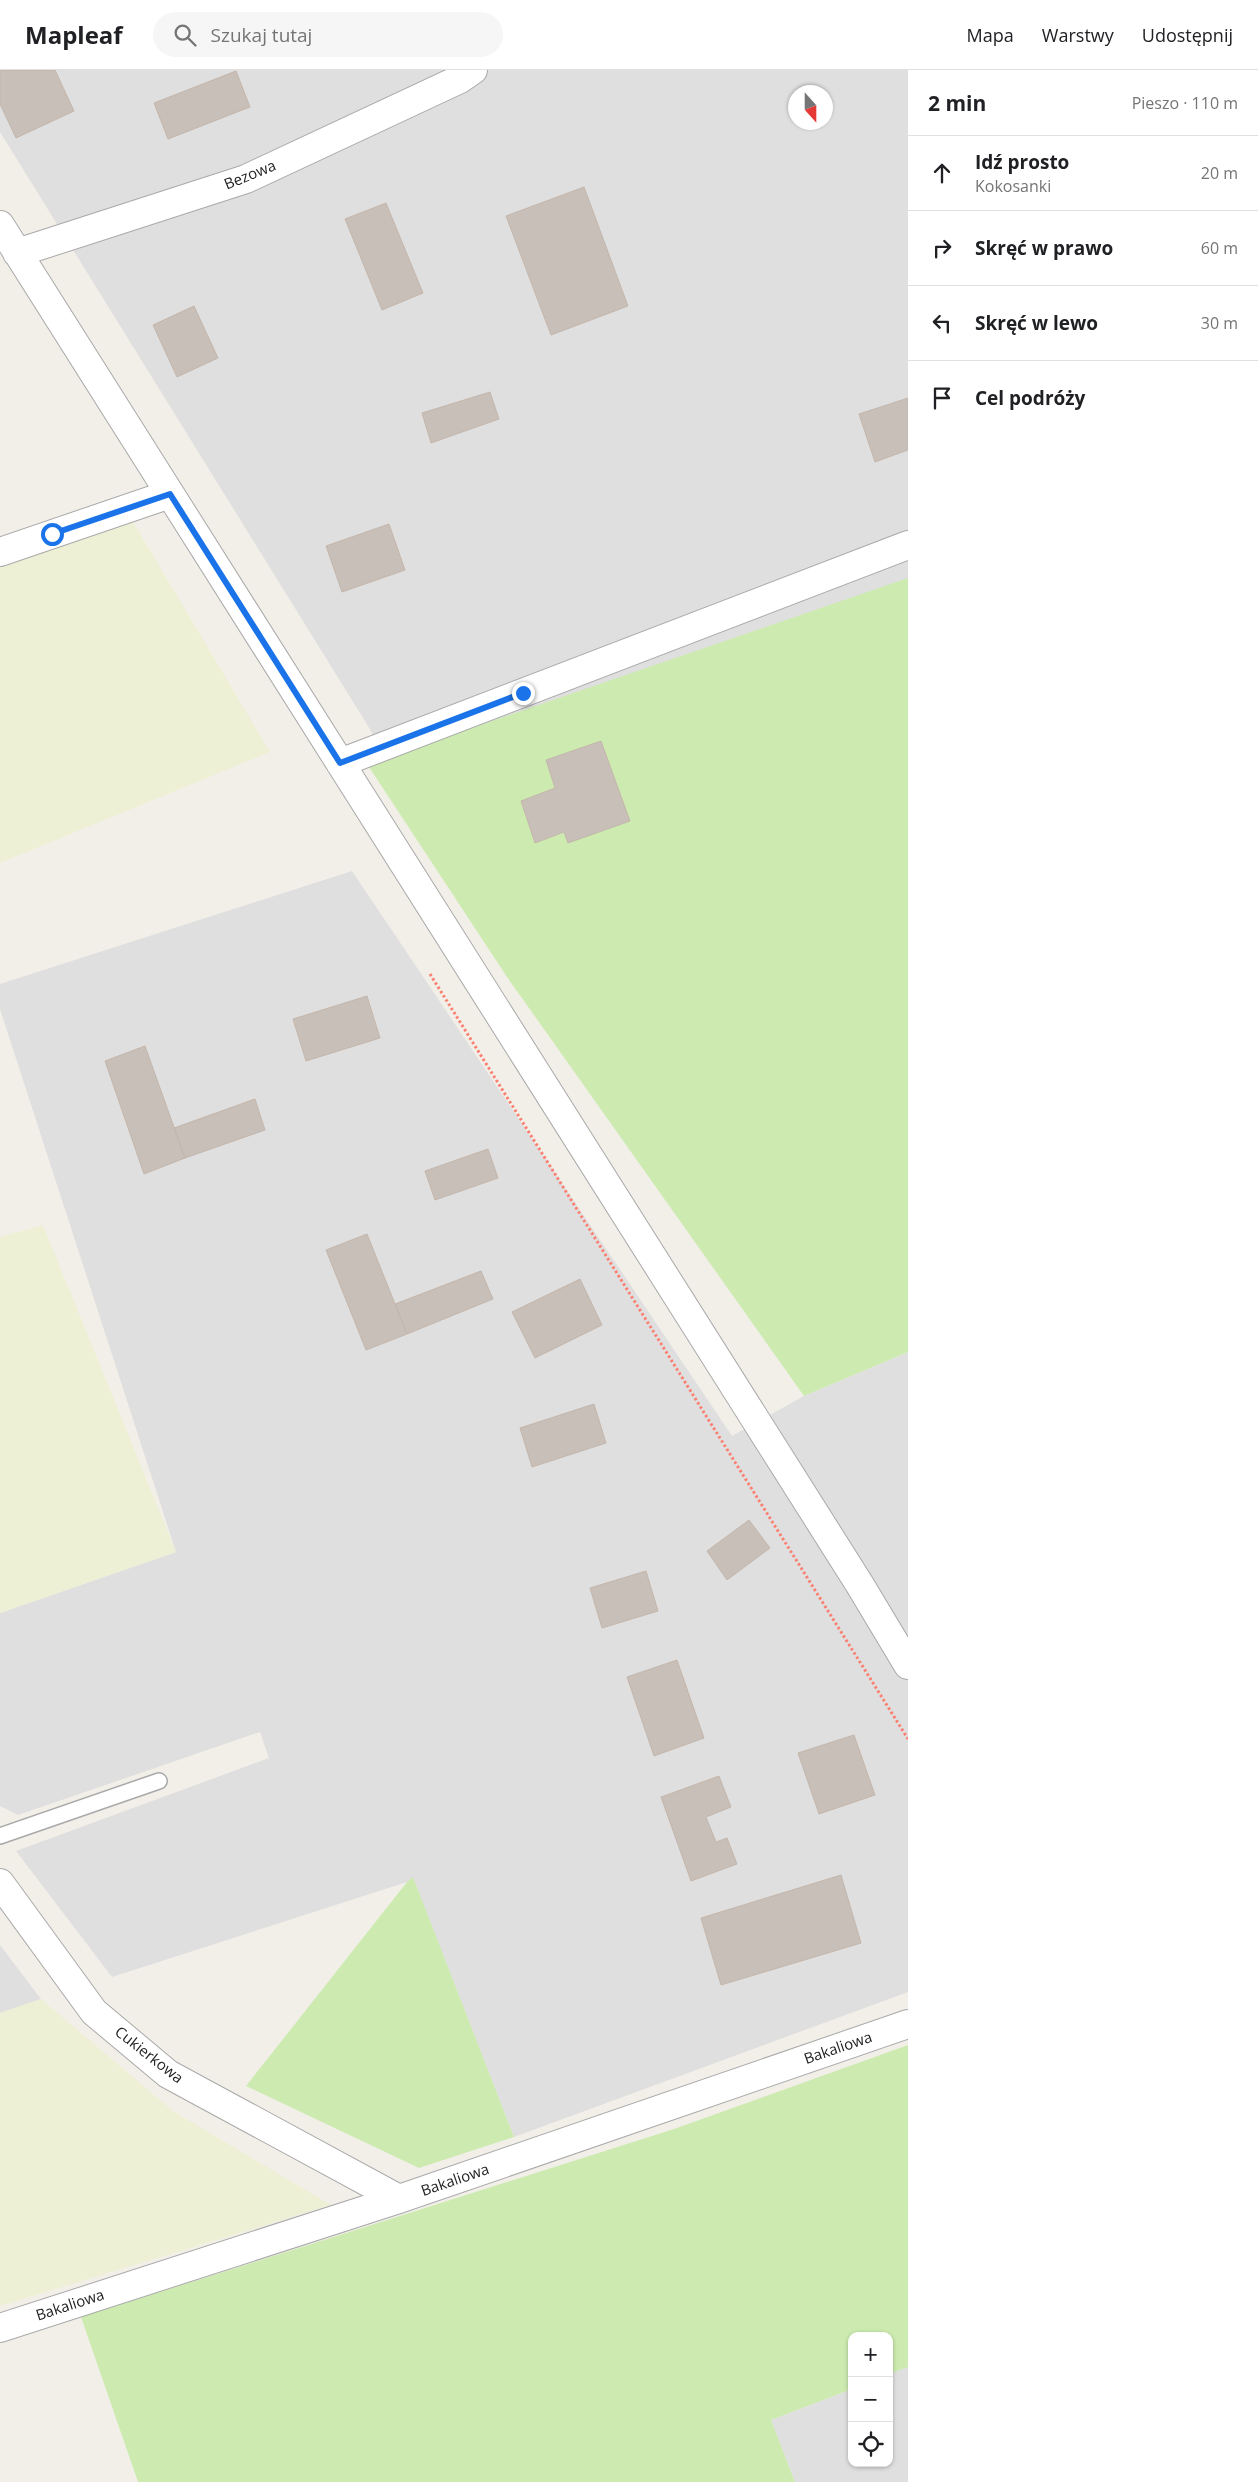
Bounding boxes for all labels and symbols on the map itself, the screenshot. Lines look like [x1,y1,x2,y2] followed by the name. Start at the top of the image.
[788,85,833,130] north arrow
[221,155,278,193] street label: Bezowa
[41,523,64,546] route start
[512,682,535,705] route end
[111,2021,188,2087] street label: Cukierkowa
[801,2026,874,2068] street label: Bakaliowa
[418,2158,491,2200] street label: Bakaliowa
[33,2284,106,2324] street label: Bakaliowa

